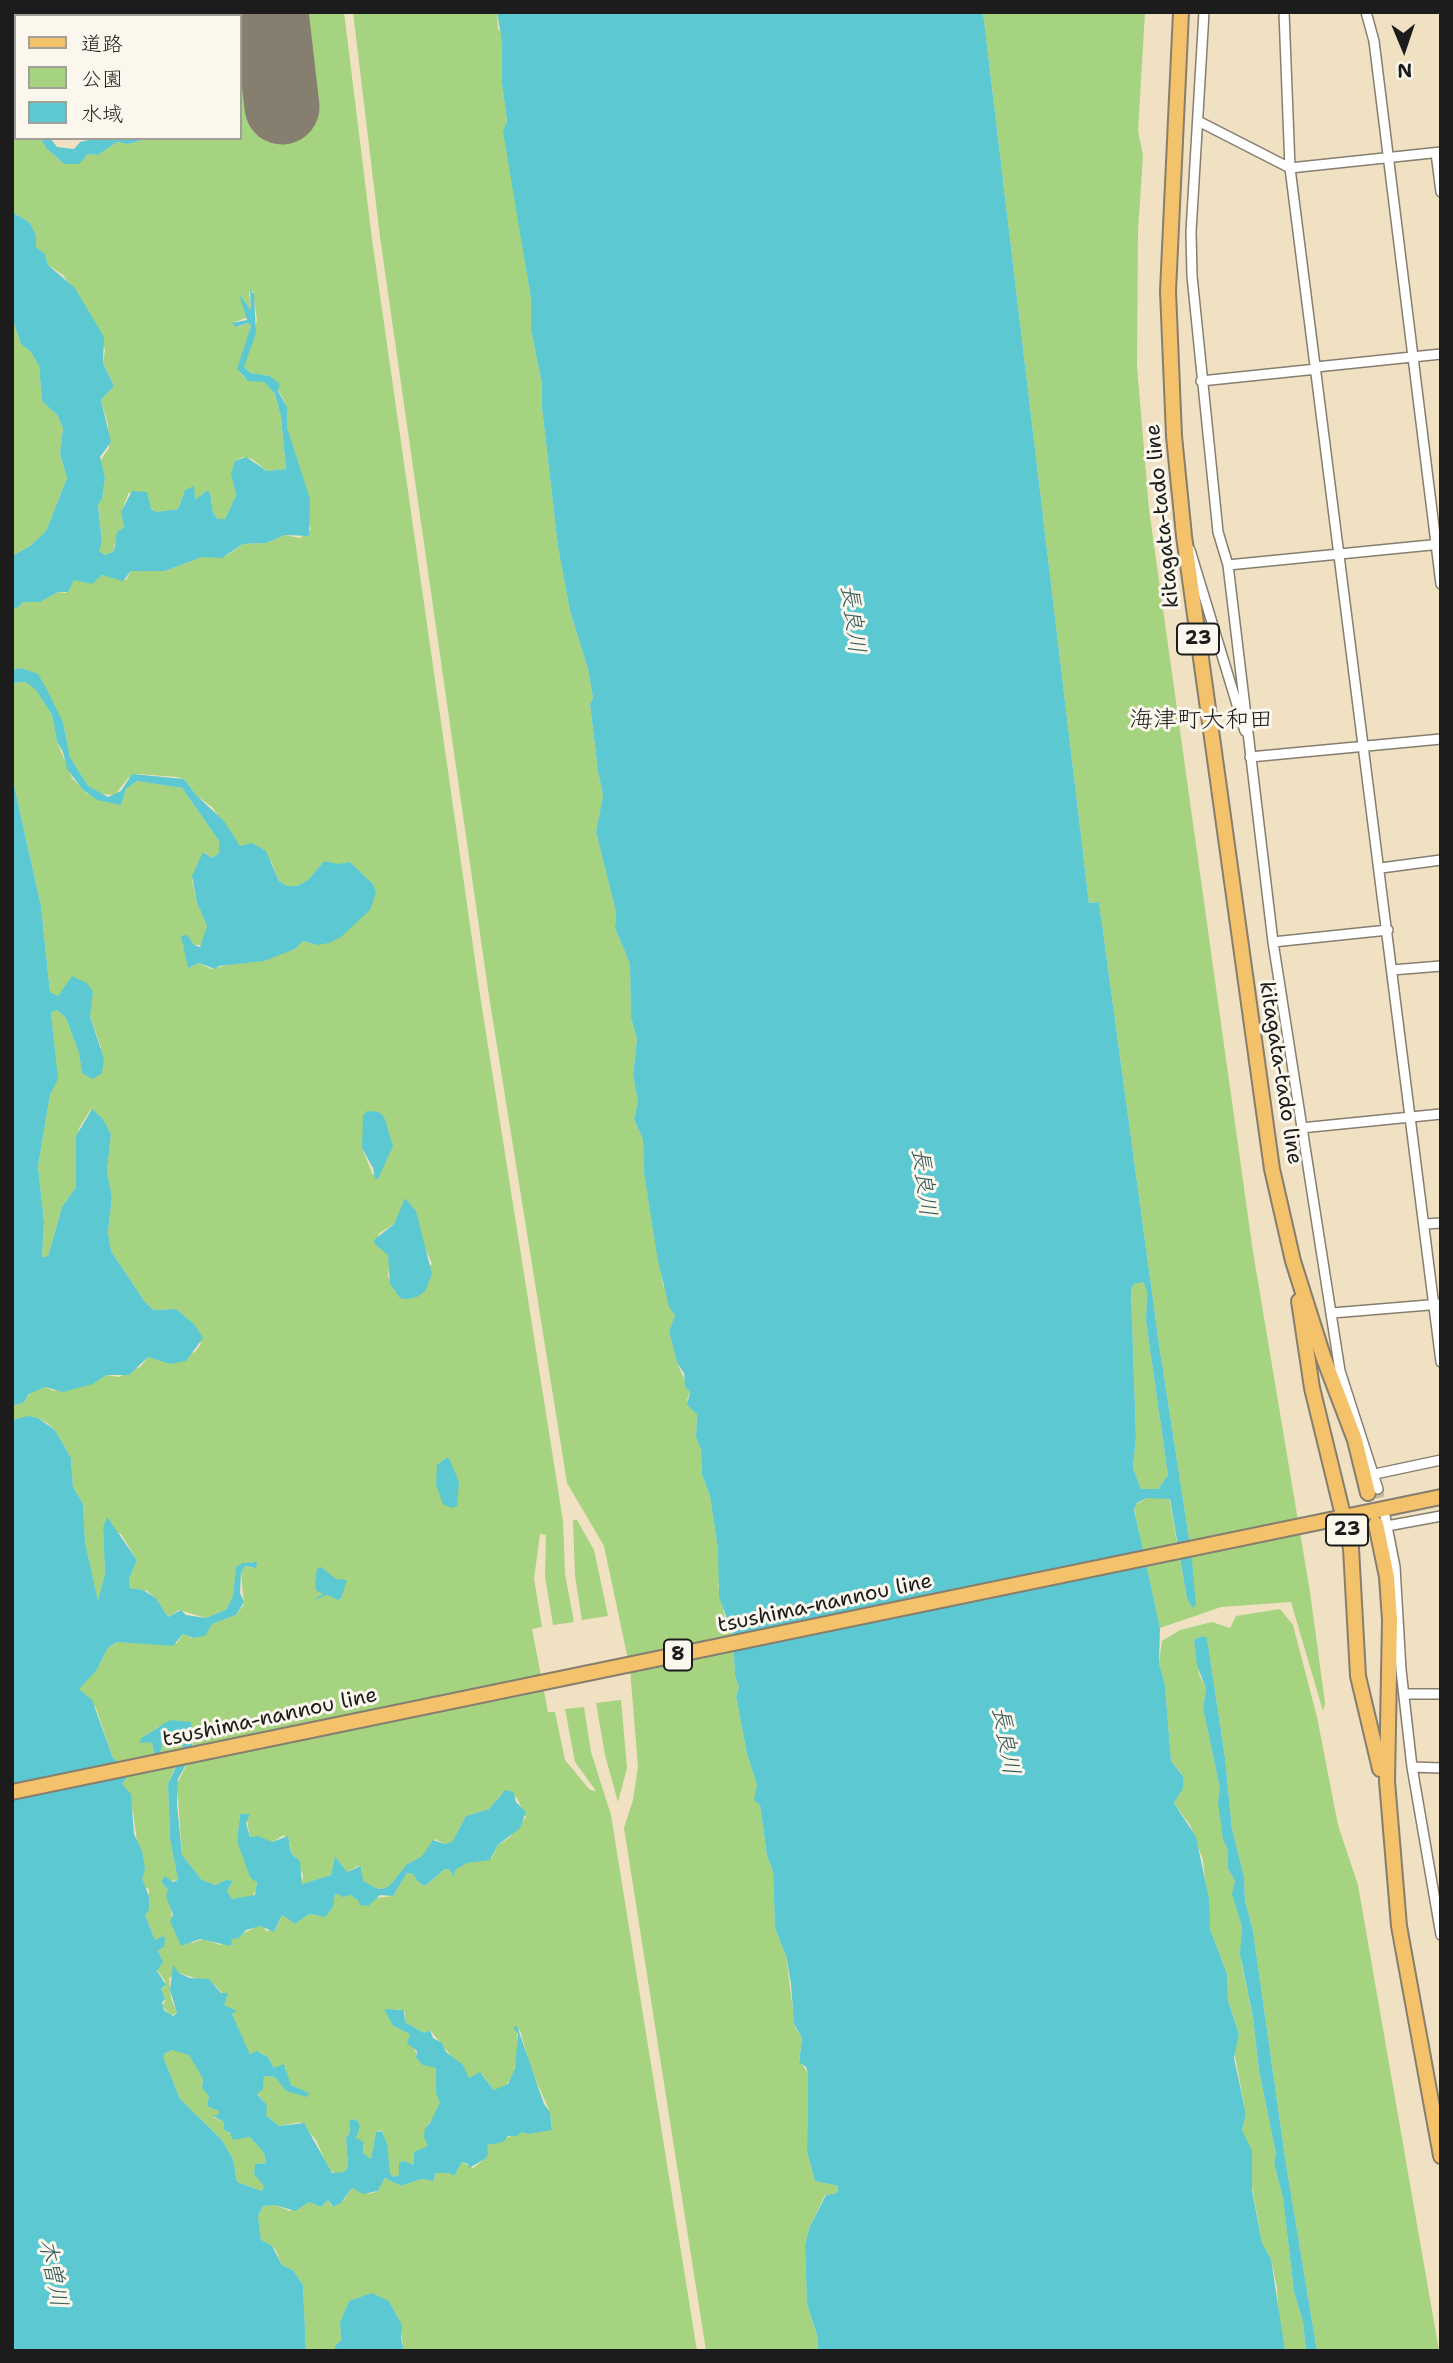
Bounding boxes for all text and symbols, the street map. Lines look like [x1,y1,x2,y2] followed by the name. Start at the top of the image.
[14,14,242,140] legend
[1369,14,1439,84] north arrow
[81,30,123,58] text: 道路
[1397,58,1413,83] text: N
[81,65,123,93] text: 公園
[81,100,123,128] text: 水域
[1141,423,1185,609] street label: kitagata-tado line
[834,583,870,655] water label: 長良川
[1177,624,1219,654] road number: 23
[1129,707,1273,735] district label: 海津町大和田
[1253,980,1307,1166] street label: kitagata-tado line
[905,1146,941,1218] water label: 長良川
[1326,1514,1368,1546] road number: 23
[715,1569,935,1639] street label: tsushima-nannou line
[664,1639,692,1670] road number: 8
[160,1683,380,1753] street label: tsushima-nannou line
[985,1705,1025,1777] water label: 長良川
[32,2237,72,2309] water label: 木曽川

